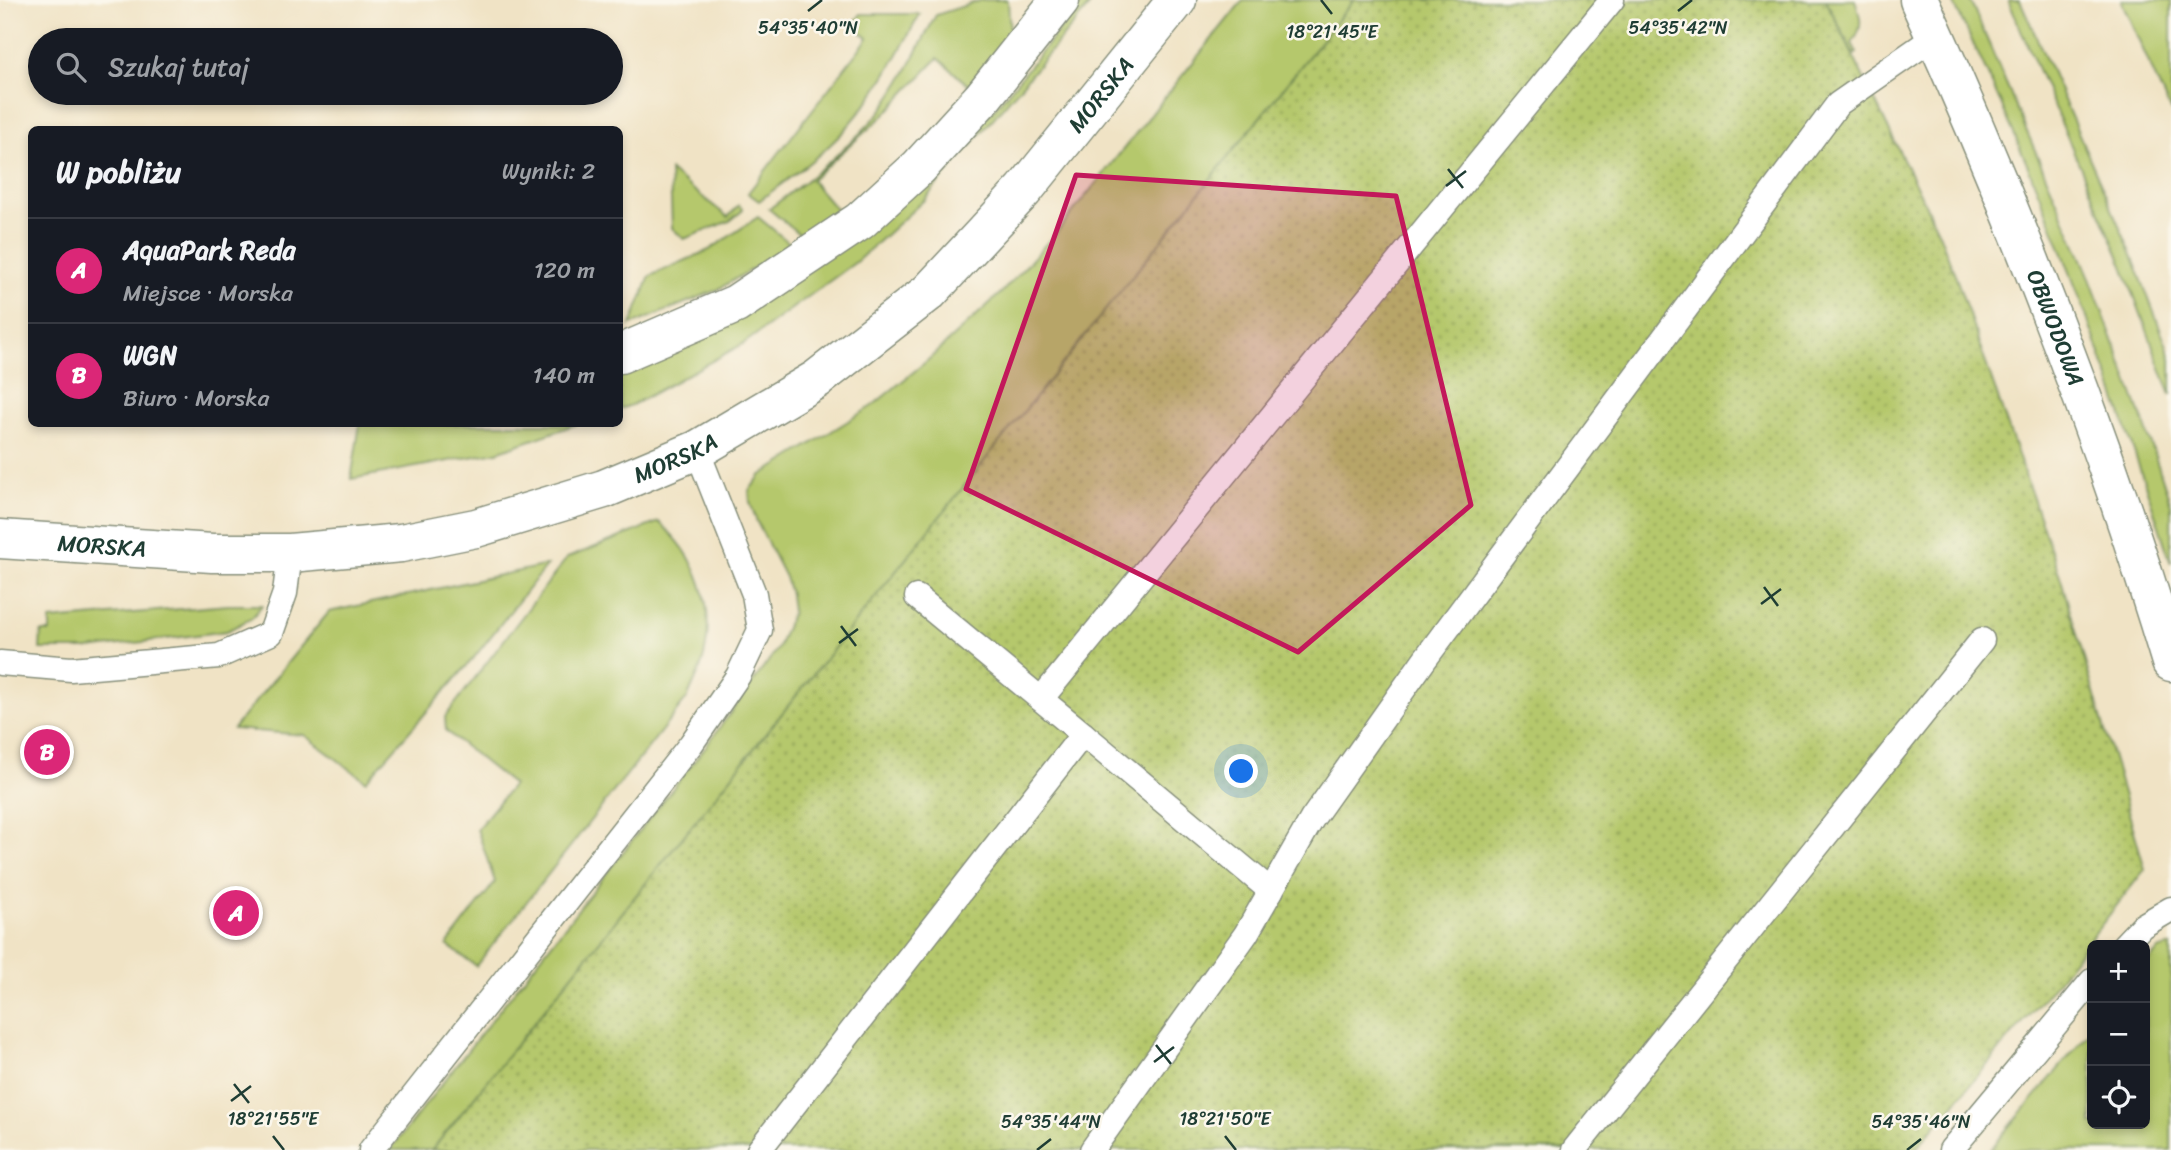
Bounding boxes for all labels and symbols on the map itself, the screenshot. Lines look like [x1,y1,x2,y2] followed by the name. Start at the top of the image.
[758,12,859,44] text: 54°35'40"N
[1628,12,1728,44] text: 54°35'42"N
[1287,16,1378,48] text: 18°21'45"E
[1057,47,1145,142] street label: MORSKA
[2015,263,2097,392] street label: OBWODOWA
[627,421,726,495] street label: MORSKA
[56,522,147,569] street label: MORSKA
[24,726,70,778] pin: B
[1224,754,1258,788] your location
[213,887,259,939] pin: A
[228,1103,319,1135] text: 18°21'55"E
[1180,1103,1271,1135] text: 18°21'50"E
[1001,1106,1102,1138] text: 54°35'44"N
[1872,1106,1971,1138] text: 54°35'46"N

